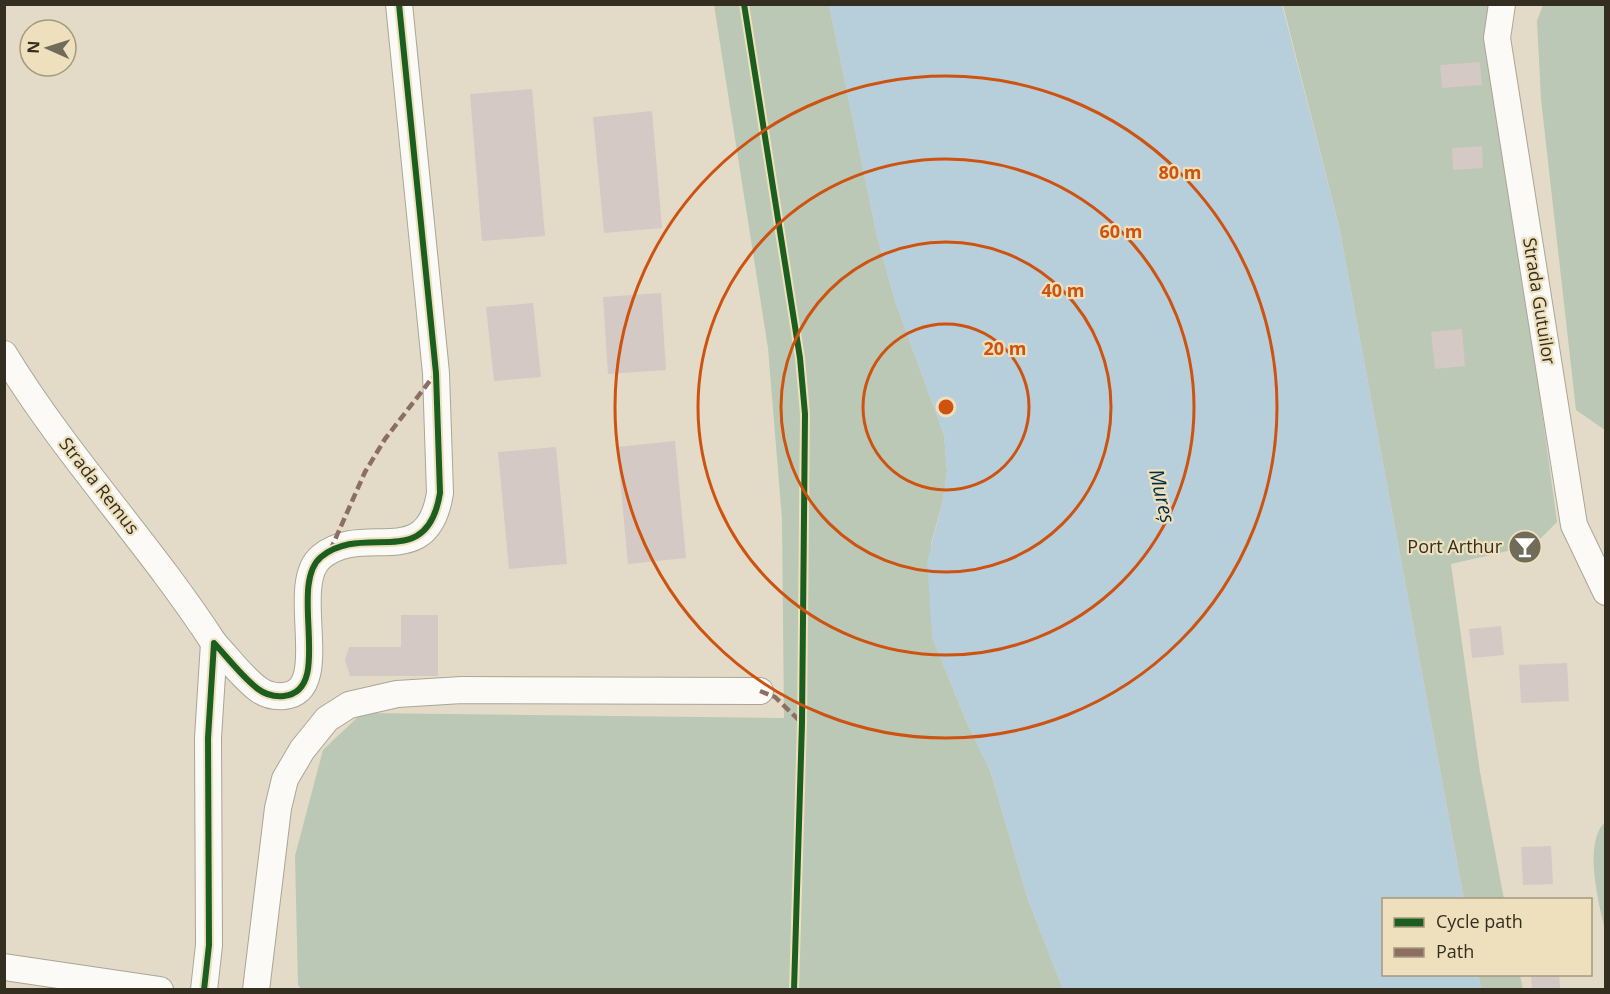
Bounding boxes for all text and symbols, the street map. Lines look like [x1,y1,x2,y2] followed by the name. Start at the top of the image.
[18,18,78,78] north arrow
[22,40,44,54] text: N
[1159,160,1201,184] text: 80 m
[1100,219,1142,243] text: 60 m
[1518,236,1562,367] street label: Strada Gutuilor
[1042,278,1084,302] text: 40 m
[984,336,1026,360] text: 20 m
[936,397,956,417] centre of rings
[54,432,145,539] street label: Strada Remus
[1143,466,1182,526] water label: Mureș
[1507,529,1543,565] bar icon: Port Arthur
[1407,534,1503,558] place label: Port Arthur
[1382,898,1592,976] legend
[1436,909,1523,933] text: Cycle path
[1436,939,1474,963] text: Path

